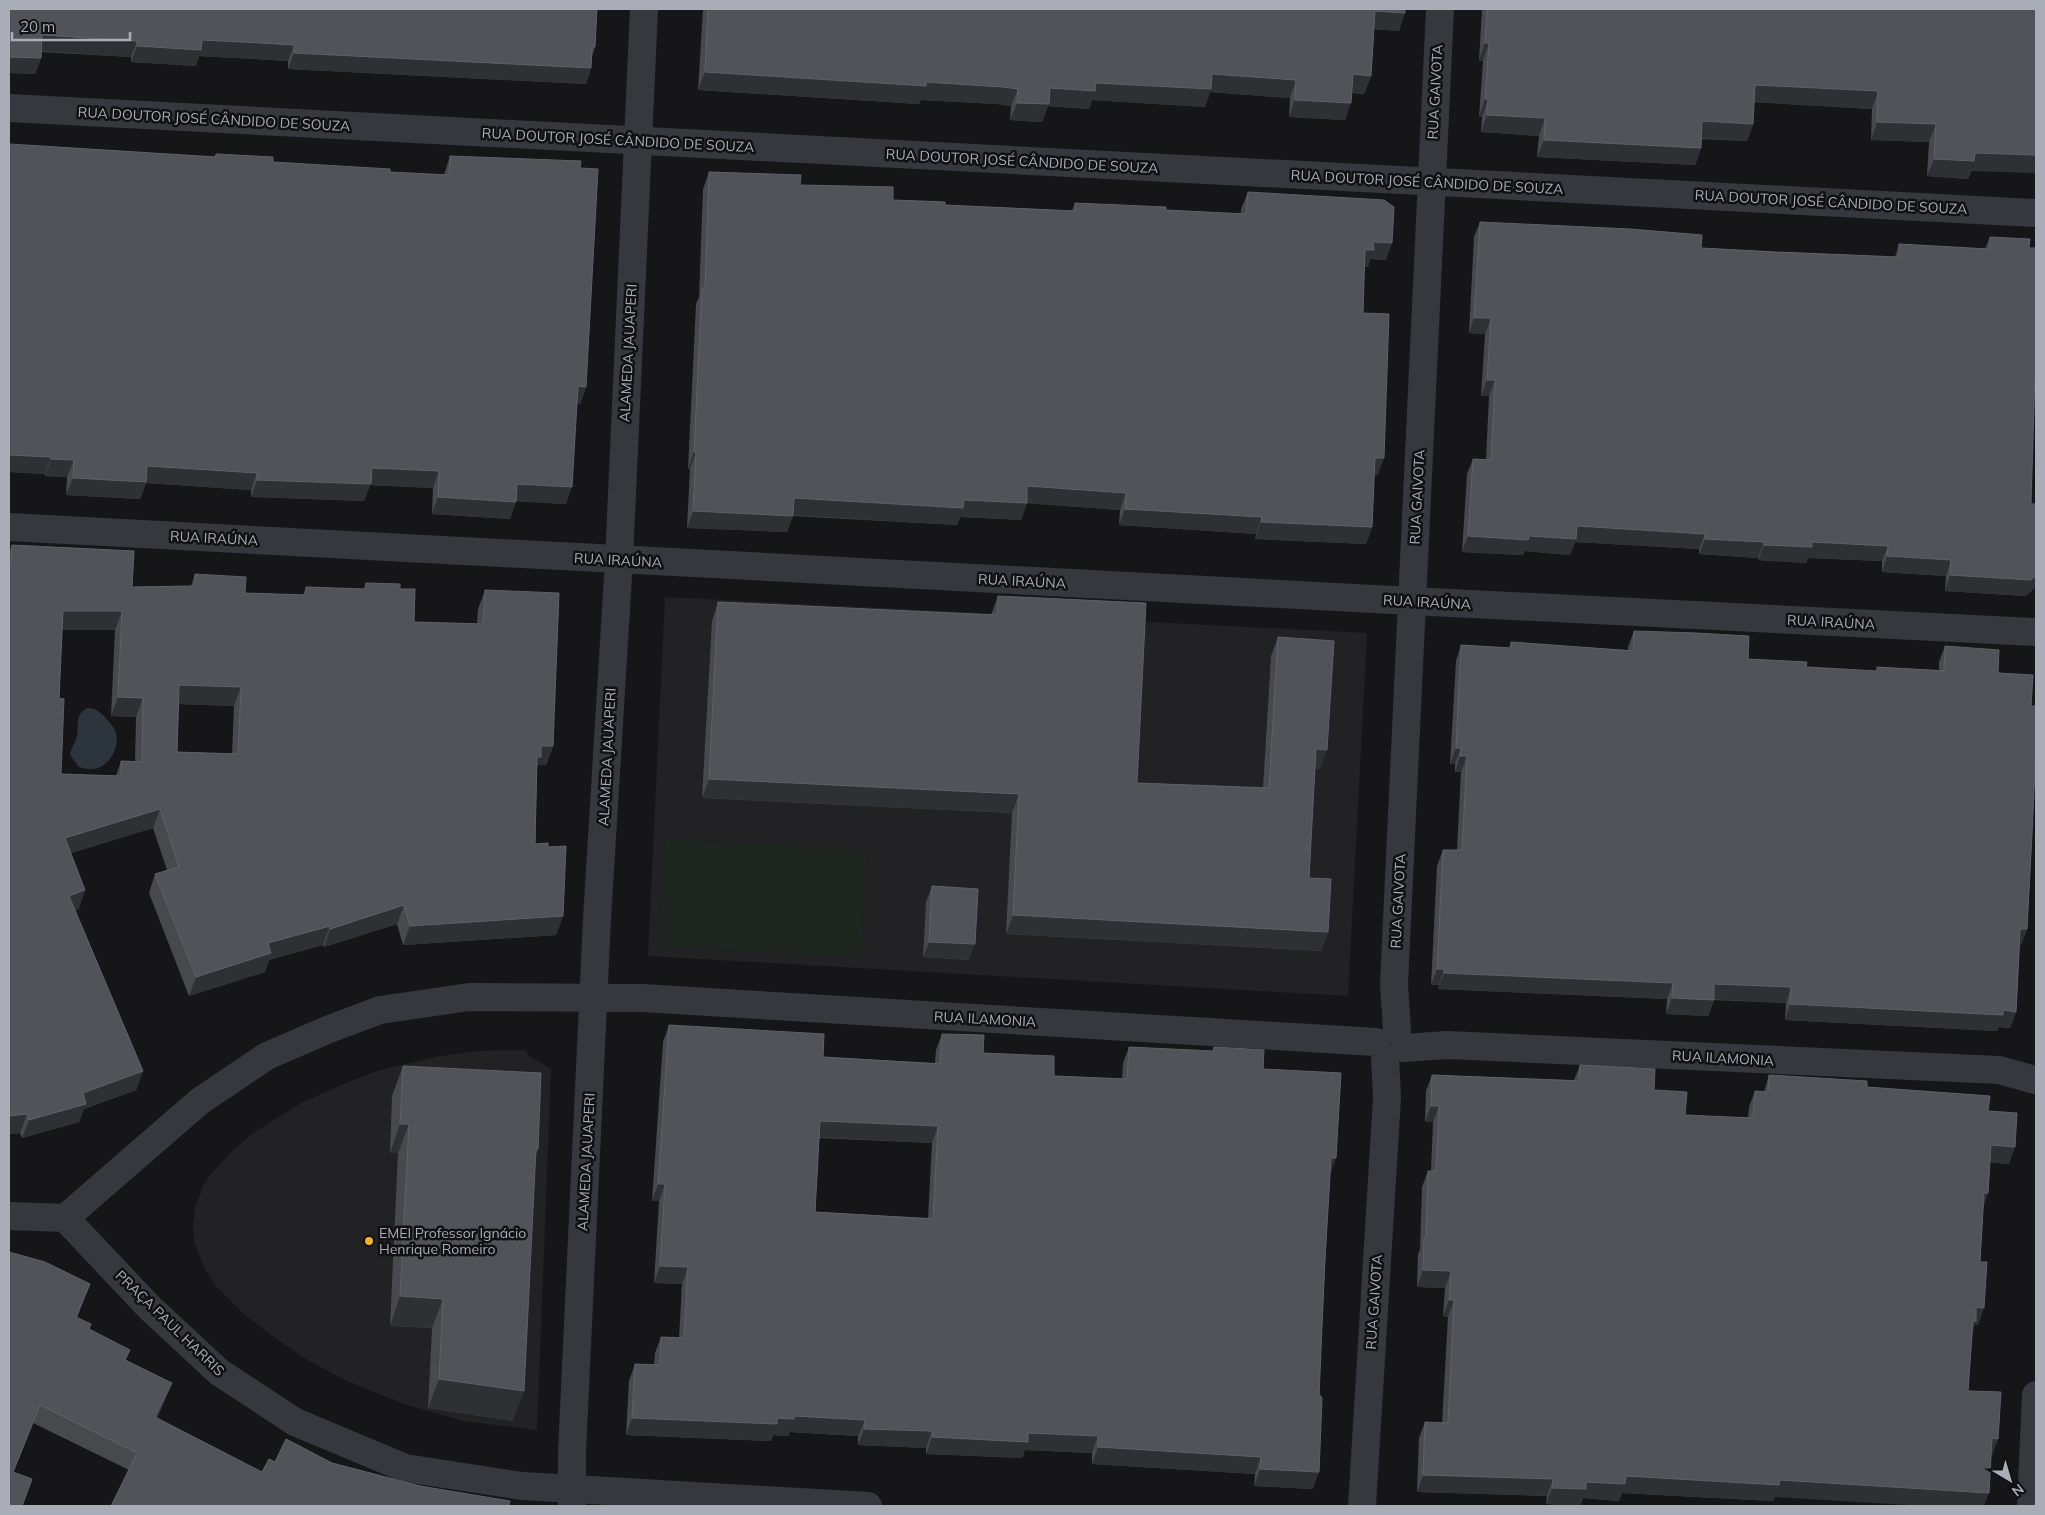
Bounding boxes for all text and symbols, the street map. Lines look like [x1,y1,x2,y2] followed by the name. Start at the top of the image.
[12,10,130,42] scale bar
[20,17,55,36] text: 20 m
[1424,43,1447,140] street label: RUA GAIVOTA
[77,103,351,135] street label: RUA DOUTOR JOSÉ CÂNDIDO DE SOUZA
[481,124,755,156] street label: RUA DOUTOR JOSÉ CÂNDIDO DE SOUZA
[885,145,1159,177] street label: RUA DOUTOR JOSÉ CÂNDIDO DE SOUZA
[1290,166,1564,198] street label: RUA DOUTOR JOSÉ CÂNDIDO DE SOUZA
[1694,186,1968,218] street label: RUA DOUTOR JOSÉ CÂNDIDO DE SOUZA
[615,283,641,423] street label: ALAMEDA JAUAPERI
[1406,448,1429,545] street label: RUA GAIVOTA
[170,527,259,549] street label: RUA IRAÚNA
[574,549,663,571] street label: RUA IRAÚNA
[978,570,1067,592] street label: RUA IRAÚNA
[1383,591,1472,613] street label: RUA IRAÚNA
[1787,611,1876,633] street label: RUA IRAÚNA
[594,687,620,827] street label: ALAMEDA JAUAPERI
[1387,852,1410,949] street label: RUA GAIVOTA
[933,1007,1037,1031] street label: RUA ILAMONIA
[1671,1046,1775,1070] street label: RUA ILAMONIA
[573,1092,599,1232] street label: ALAMEDA JAUAPERI
[379,1224,526,1258] place label: EMEI Professor Ignácio Henrique Romeiro
[363,1235,375,1247] marker: EMEI Professor Ignácio Henrique Romeiro
[1362,1253,1386,1350] street label: RUA GAIVOTA
[112,1266,228,1380] street label: PRAÇA PAUL HARRIS
[1985,1455,2035,1505] north arrow
[2008,1480,2028,1501] text: N

